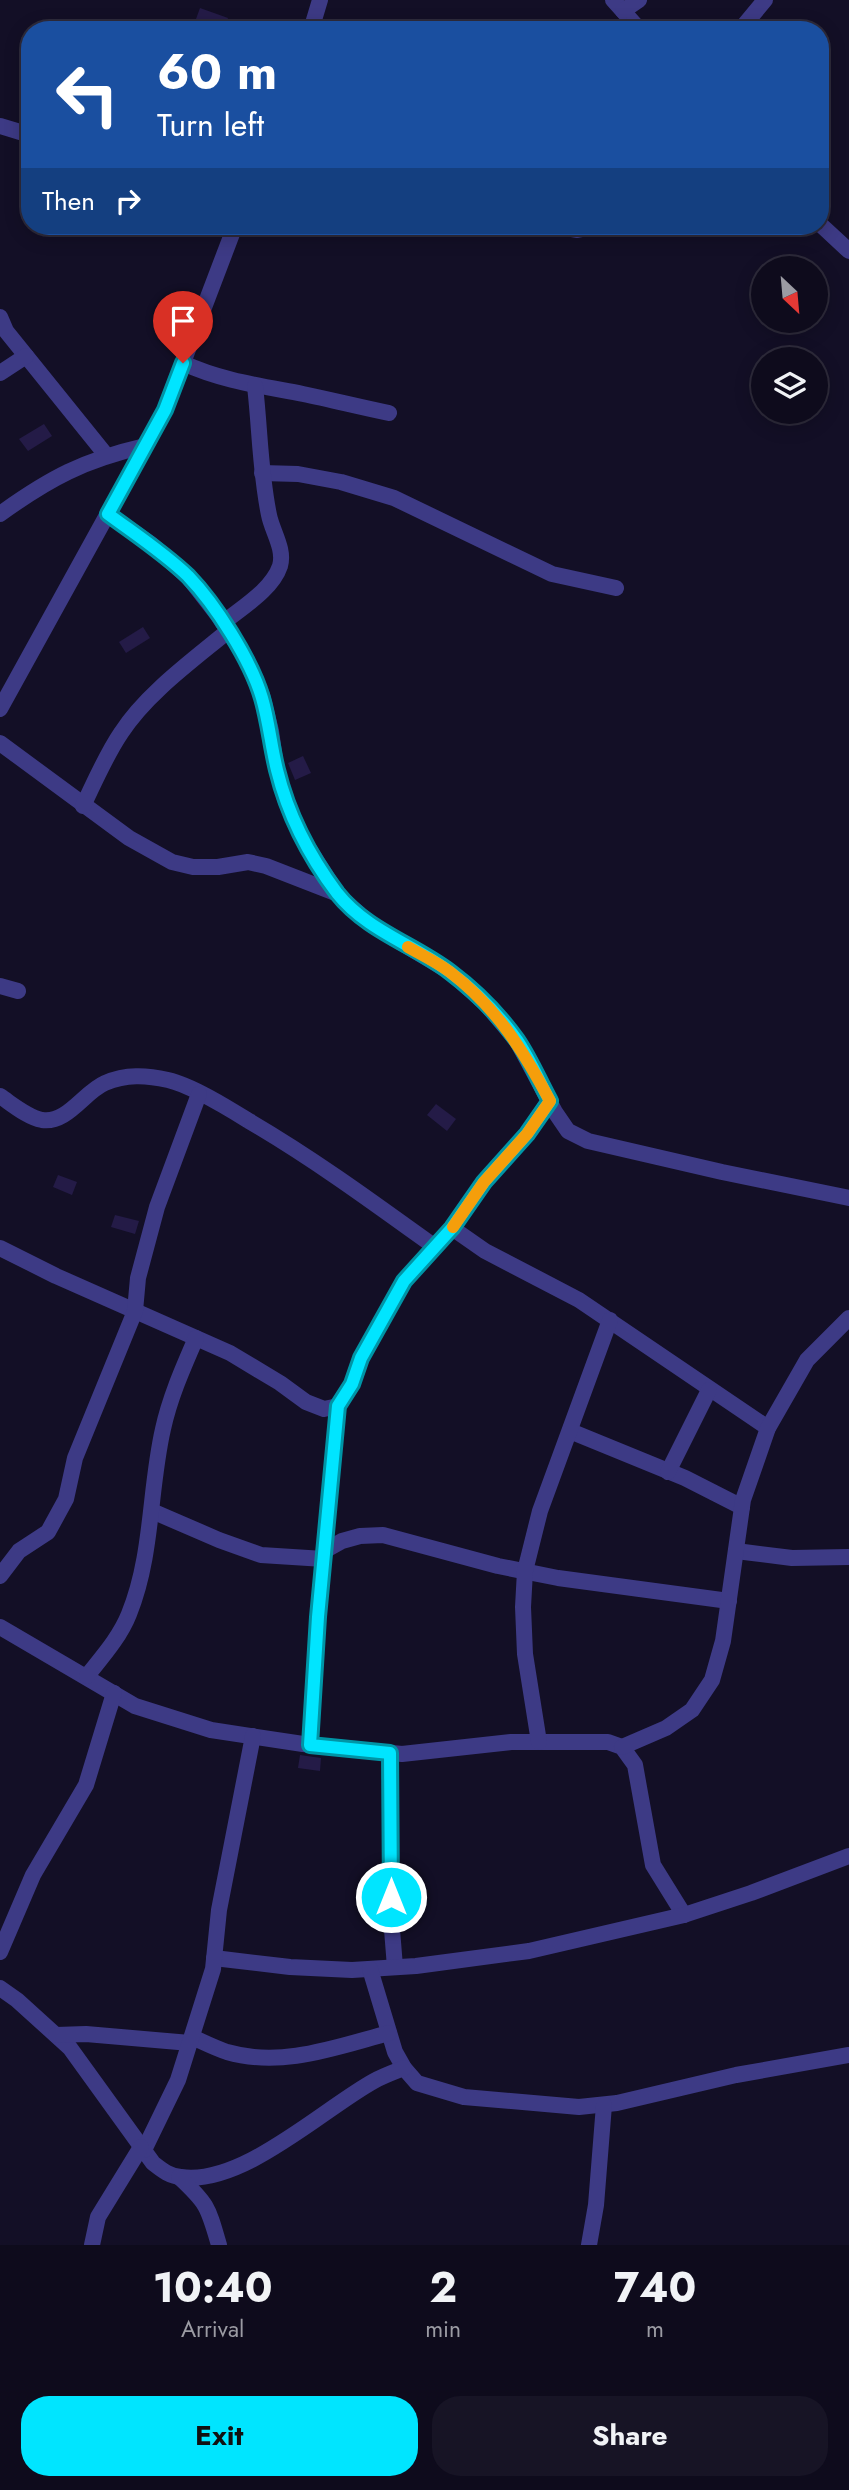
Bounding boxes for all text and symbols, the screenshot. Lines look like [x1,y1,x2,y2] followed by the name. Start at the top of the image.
[157,37,277,107] text: 60 m
[42,49,133,140] icon: left
[157,102,264,148] text: Turn left
[42,182,95,220] text: Then
[109,182,147,220] icon: right
[751,256,828,332] north arrow
[751,256,828,424] map controls
[153,291,213,363] pin
[164,302,202,340] icon: arrive
[751,347,828,424] button: layers
[354,1860,428,1934] position arrow
[153,2257,273,2318] text: 10:40
[429,2257,457,2318] text: 2
[614,2257,696,2318] text: 740
[181,2312,244,2346] text: Arrival
[425,2312,461,2346] text: min
[646,2312,664,2346] text: m
[21,2396,418,2476] button: Exit
[432,2396,828,2476] button: Share

